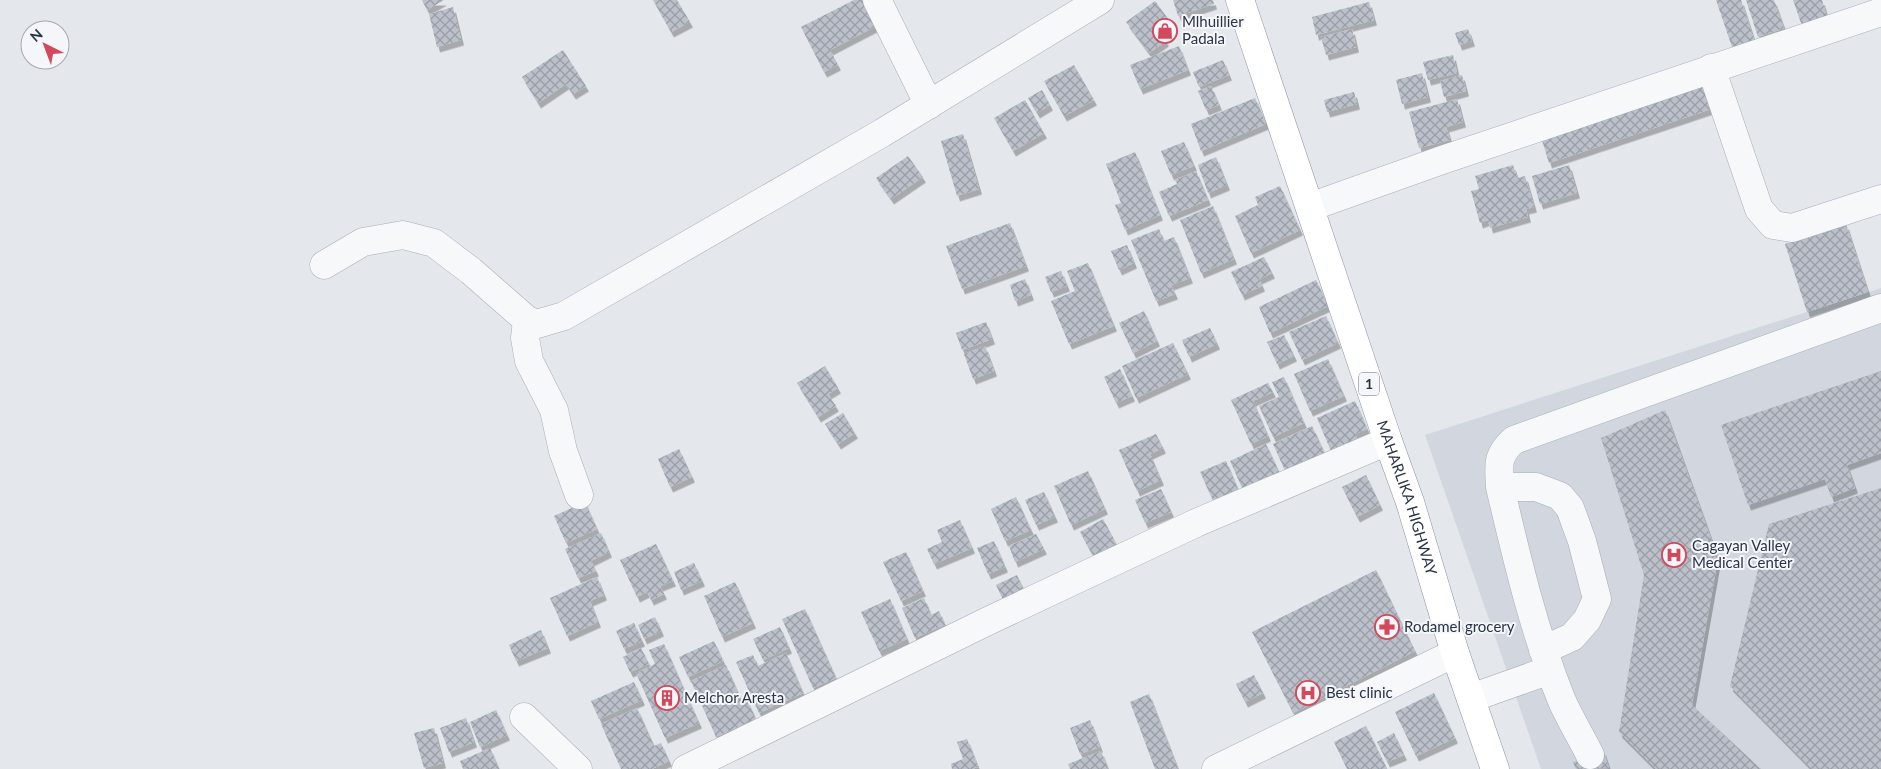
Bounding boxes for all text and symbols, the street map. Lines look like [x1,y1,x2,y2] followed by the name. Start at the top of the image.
[1182,12,1244,47] place label: Mlhuillier Padala
[1152,18,1178,44] shop icon: Mlhuillier Padala
[20,20,70,70] north arrow
[26,25,46,45] text: N
[1359,372,1379,396] road number: 1
[1374,418,1441,578] street label: MAHARLIKA HIGHWAY
[1692,536,1793,571] place label: Cagayan Valley Medical Center
[1661,542,1687,568] hospital icon: Cagayan Valley Medical Center
[1374,614,1400,640] pharmacy icon: Rodamel grocery
[1404,617,1515,635] place label: Rodamel grocery
[1295,680,1321,706] hospital icon: Best clinic
[1326,683,1393,701] place label: Best clinic
[654,685,680,711] building icon: Melchor Aresta
[684,688,784,706] place label: Melchor Aresta

